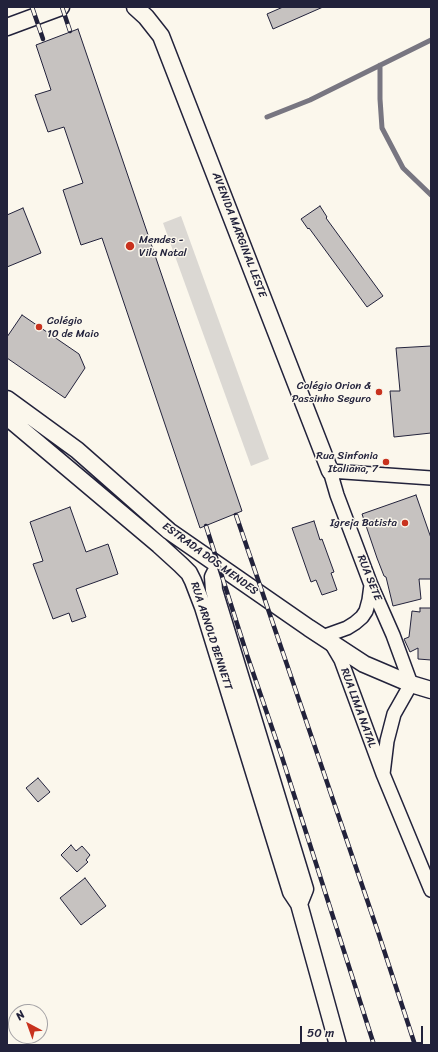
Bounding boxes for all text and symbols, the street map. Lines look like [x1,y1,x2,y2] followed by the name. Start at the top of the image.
[209,170,269,300] street label: AVENIDA MARGINAL LESTE
[139,233,187,259] place label: Mendes - Vila Natal
[124,240,136,252] marker: Mendes - Vila Natal
[47,314,99,340] place label: Colégio 10 de Maio
[34,322,44,332] marker: Colégio 10 de Maio
[292,379,371,405] place label: Colégio Orion & Passinho Seguro
[374,387,384,397] marker: Colégio Orion & Passinho Seguro
[316,449,378,475] place label: Rua Sinfonia Italiana, 7
[381,457,391,467] marker: Rua Sinfonia Italiana, 7
[330,516,397,530] place label: Igreja Batista
[400,518,410,528] marker: Igreja Batista
[160,520,260,598] street label: ESTRADA DOS MENDES
[354,553,384,603] street label: RUA SETE
[187,580,235,692] street label: RUA ARNOLD BENNETT
[337,666,379,750] street label: RUA LIMA NATAL
[8,1004,48,1044] north arrow
[11,1006,30,1025] text: N
[302,1018,425,1044] scale bar
[307,1022,334,1044] text: 50 m

